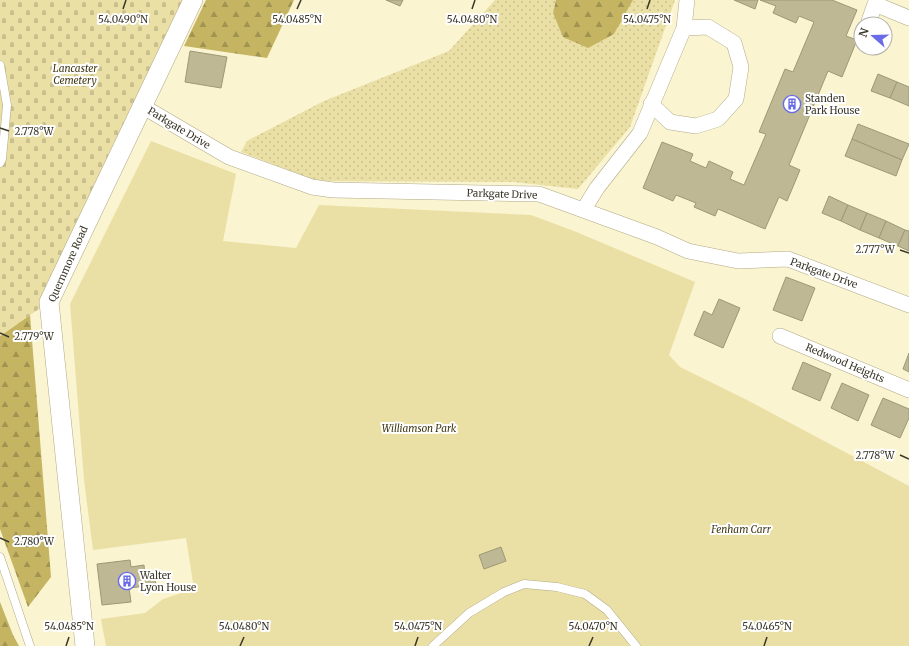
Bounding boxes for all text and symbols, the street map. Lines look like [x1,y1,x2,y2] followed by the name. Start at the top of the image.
[98,13,148,26] text: 54.0490°N
[272,13,322,26] text: 54.0485°N
[447,13,497,26] text: 54.0480°N
[623,13,671,26] text: 54.0475°N
[853,16,893,56] north arrow
[856,26,872,39] text: N
[53,62,98,87] park label: Lancaster Cemetery
[805,92,860,117] place label: Standen Park House
[782,94,802,114] building icon: Standen Park House
[145,104,213,152] street label: Parkgate Drive
[14,125,55,138] text: 2.778°W
[466,186,538,202] street label: Parkgate Drive
[45,224,91,304] street label: Quernmore Road
[855,243,896,256] text: 2.777°W
[789,255,859,291] street label: Parkgate Drive
[14,330,55,343] text: 2.779°W
[803,340,887,386] street label: Redwood Heights
[382,422,457,435] park label: Williamson Park
[855,449,896,462] text: 2.778°W
[710,523,772,536] park label: Fenham Carr
[14,535,55,548] text: 2.780°W
[139,569,196,594] place label: Walter Lyon House
[117,571,137,591] building icon: Walter Lyon House
[44,620,94,633] text: 54.0485°N
[219,620,269,633] text: 54.0480°N
[394,620,442,633] text: 54.0475°N
[569,620,618,633] text: 54.0470°N
[742,620,792,633] text: 54.0465°N

